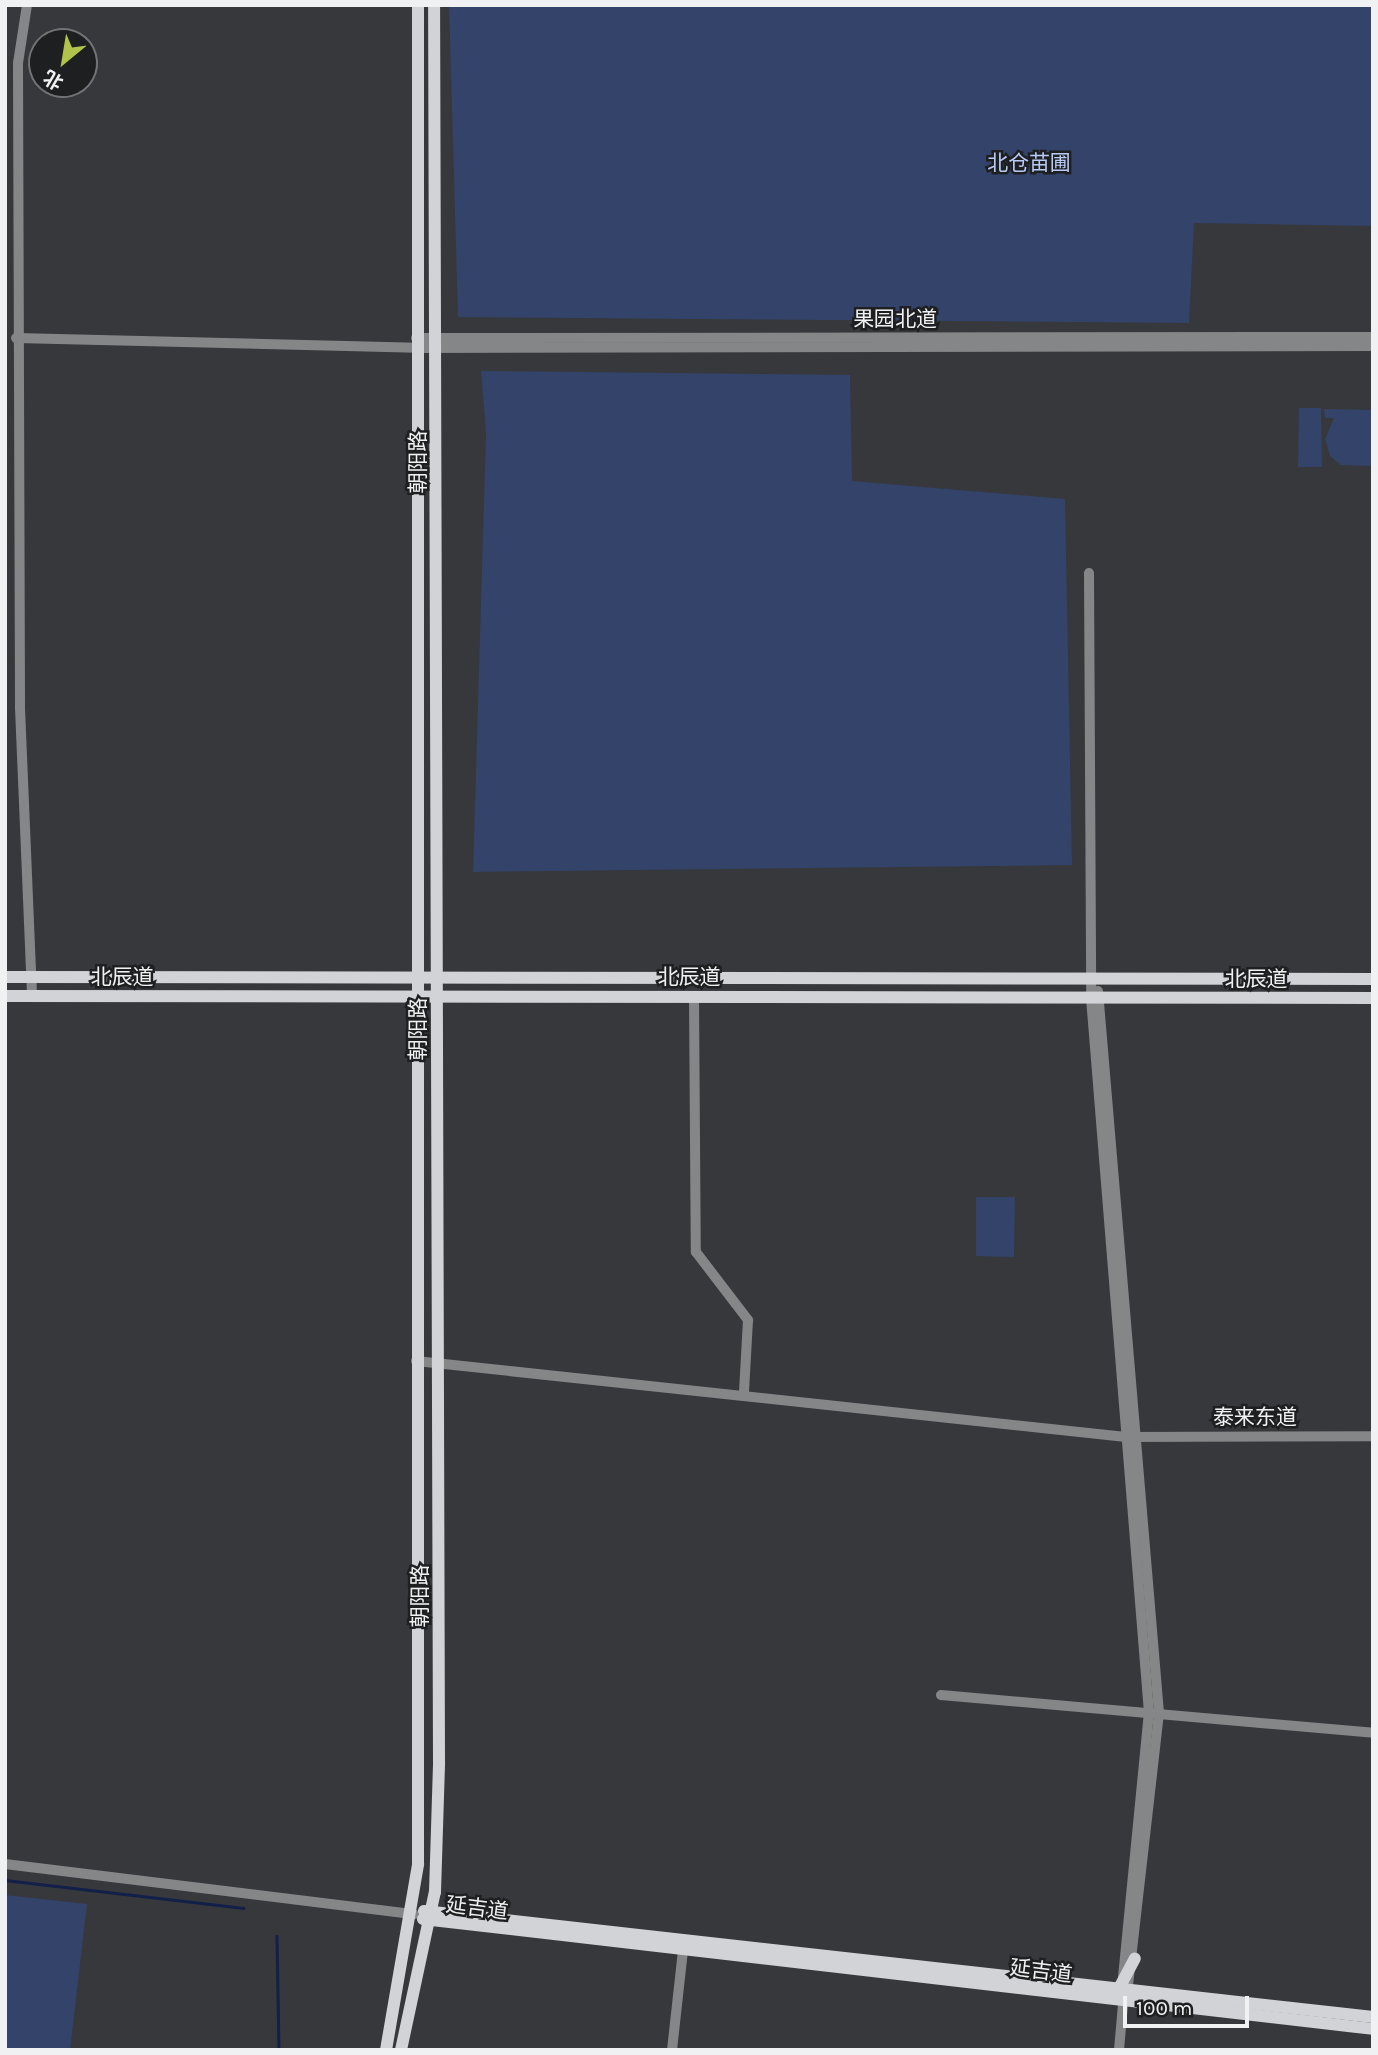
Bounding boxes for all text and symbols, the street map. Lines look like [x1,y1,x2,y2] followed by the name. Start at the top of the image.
[28,28,98,98] north arrow
[40,65,67,94] text: 北
[987,150,1071,176] park label: 北仓苗圃
[853,306,937,332] street label: 果园北道
[405,431,431,493] street label: 朝阳路
[91,964,153,990] street label: 北辰道
[658,964,720,990] street label: 北辰道
[1225,966,1287,992] street label: 北辰道
[405,998,431,1060] street label: 朝阳路
[1213,1404,1297,1430] street label: 泰来东道
[407,1565,433,1627] street label: 朝阳路
[444,1892,510,1924] street label: 延吉道
[1008,1955,1074,1987] street label: 延吉道
[1126,1982,1252,2026] scale bar
[1136,1996,1193,2020] text: 100 m

